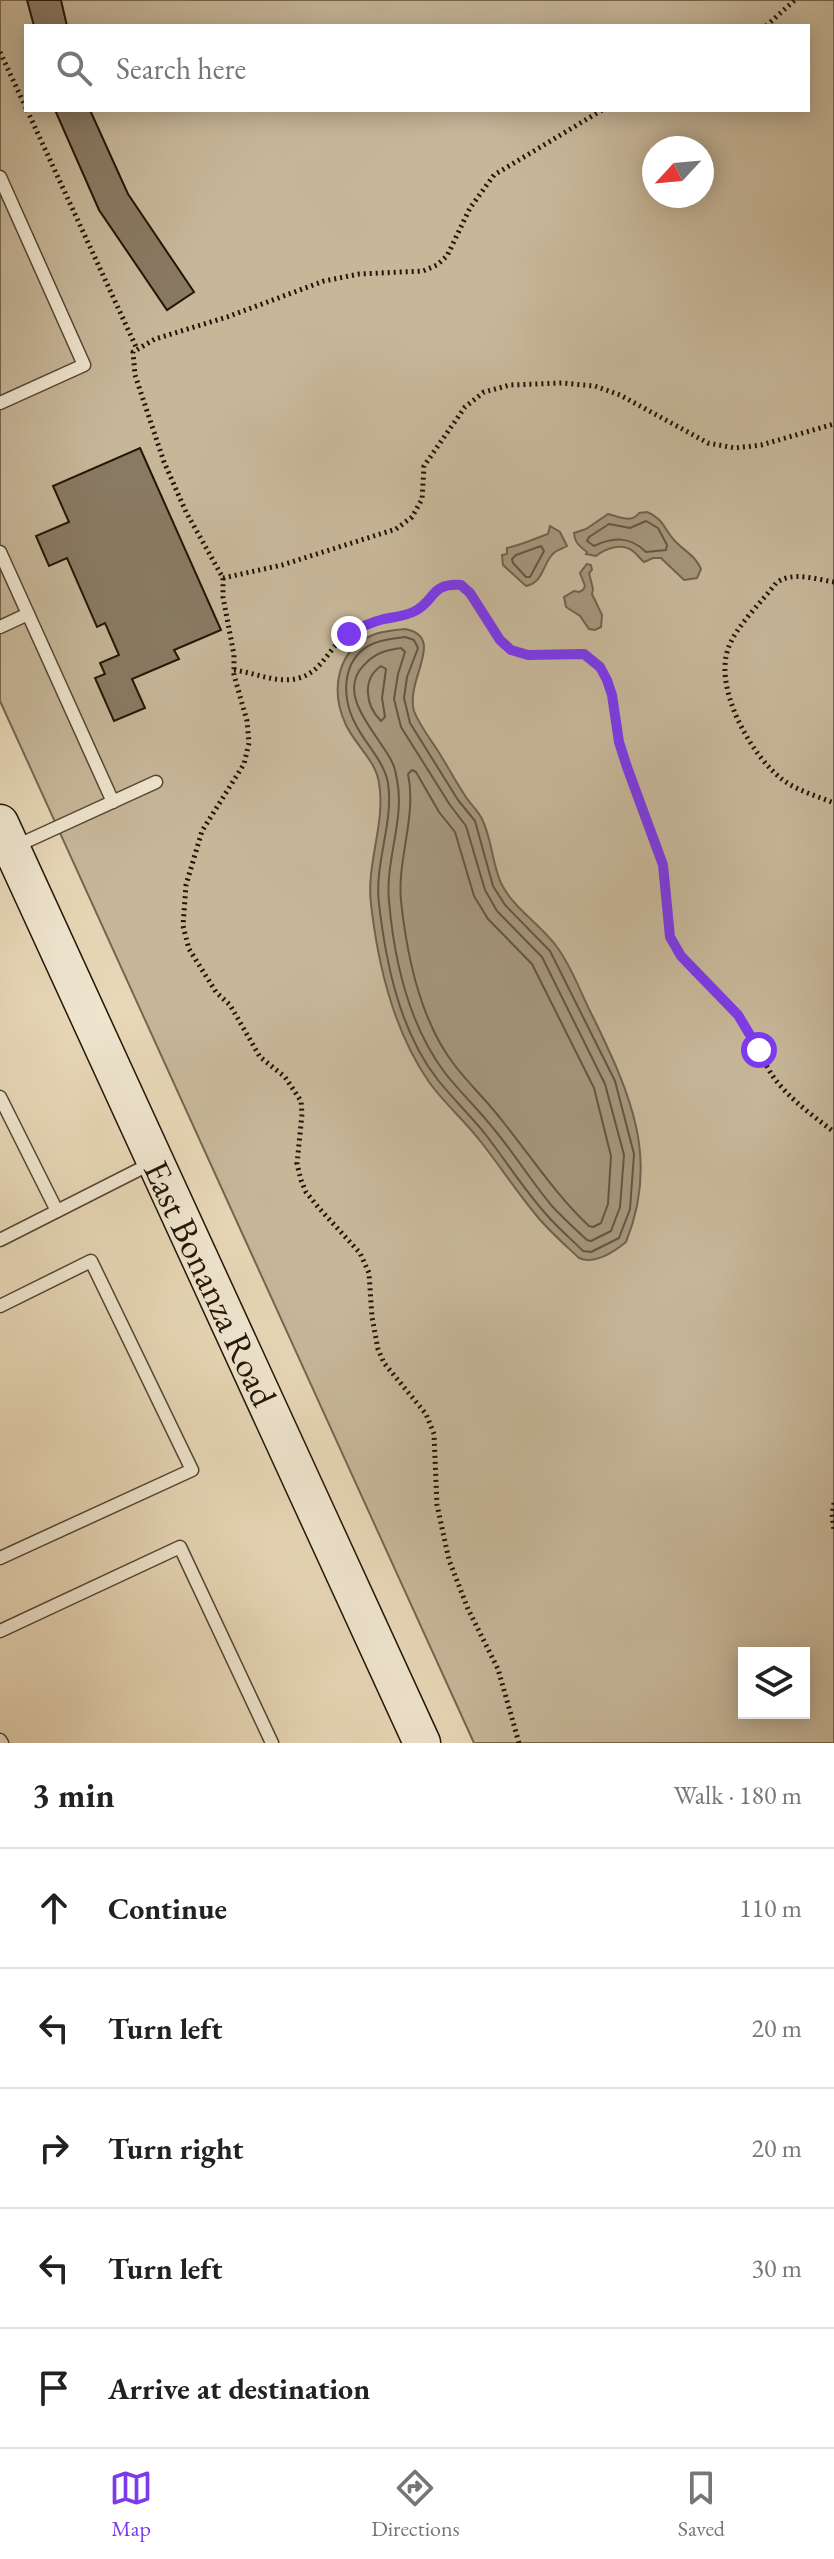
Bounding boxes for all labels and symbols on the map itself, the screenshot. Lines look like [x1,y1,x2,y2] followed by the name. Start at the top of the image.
[642,136,714,208] north arrow
[331,616,367,652] route end
[741,1032,777,1068] route start
[133,1153,288,1414] street label: East Bonanza Road

